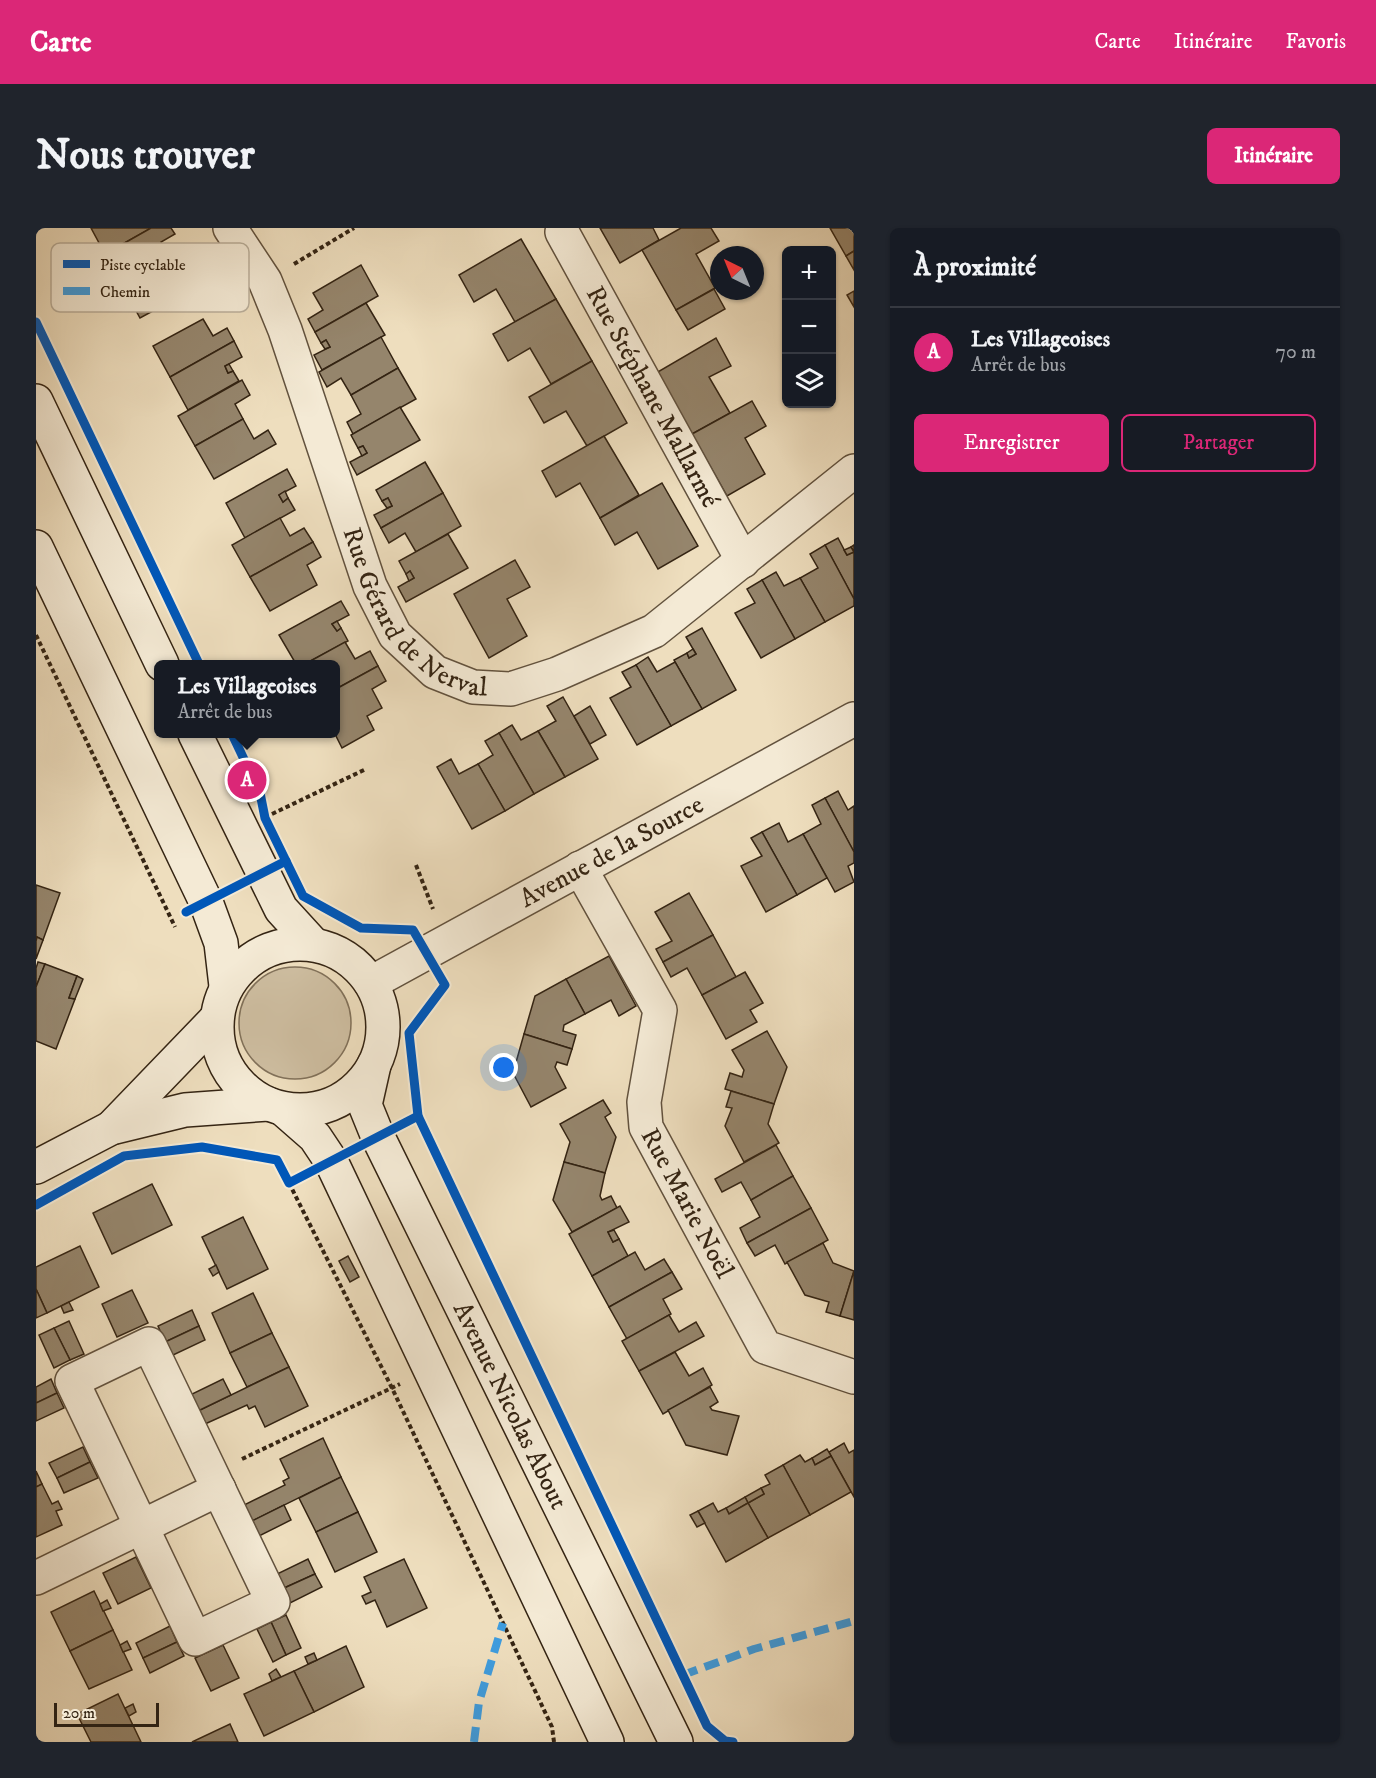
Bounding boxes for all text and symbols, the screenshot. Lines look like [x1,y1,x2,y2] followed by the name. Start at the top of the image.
[30,25,92,60] text: Carte
[1095,29,1141,55] text: Carte
[1174,29,1252,55] text: Itinéraire
[1285,29,1346,55] text: Favoris
[1207,128,1340,184] button: Itinéraire
[36,130,255,182] text: Nous trouver
[51,243,249,312] legend
[710,246,764,300] north arrow
[782,246,836,408] map controls
[782,246,836,300] button: +
[914,251,1036,284] text: À proximité
[100,255,186,275] text: Piste cyclable
[578,280,727,513] street label: Rue Stéphane Mallarmé
[100,282,151,302] text: Chemin
[782,300,836,354] button: −
[971,326,1110,353] text: Les Villageoises
[927,340,940,365] text: A
[1275,340,1316,365] text: 70 m
[971,353,1066,378] text: Arrêt de bus
[782,354,836,408] button: layers
[914,414,1109,472] button: Enregistrer
[1121,414,1316,472] button: Partager
[335,523,488,704] street label: Rue Gérard de Nerval
[154,660,340,738] popup
[177,673,317,700] text: Les Villageoises
[177,700,272,725] text: Arrêt de bus
[228,758,266,802] pin: A
[514,788,709,915] street label: Avenue de la Source
[489,1053,518,1082] your location
[633,1122,741,1284] street label: Rue Marie Noël
[445,1296,575,1515] street label: Avenue Nicolas About
[54,1700,159,1728] scale bar
[63,1703,95,1723] text: 20 m

